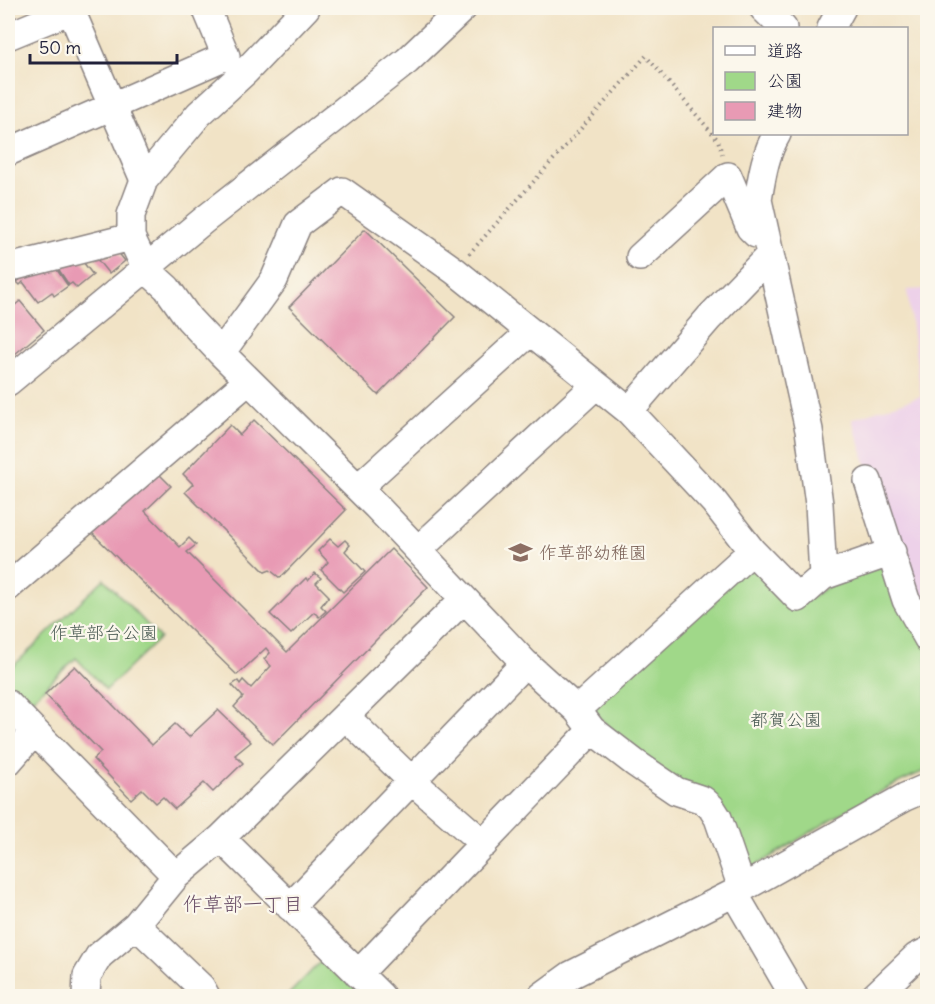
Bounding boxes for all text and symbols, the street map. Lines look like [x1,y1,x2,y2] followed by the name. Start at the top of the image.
[30,27,177,65] scale bar
[713,27,908,135] legend
[39,36,81,59] text: 50 m
[767,39,803,62] text: 道路
[767,69,803,92] text: 公園
[767,99,803,122] text: 建物
[508,540,534,566] school or university icon: 作草部幼稚園
[539,541,647,564] place label: 作草部幼稚園
[50,621,158,644] park label: 作草部台公園
[750,708,822,731] park label: 都賀公園
[183,891,303,916] district label: 作草部一丁目

